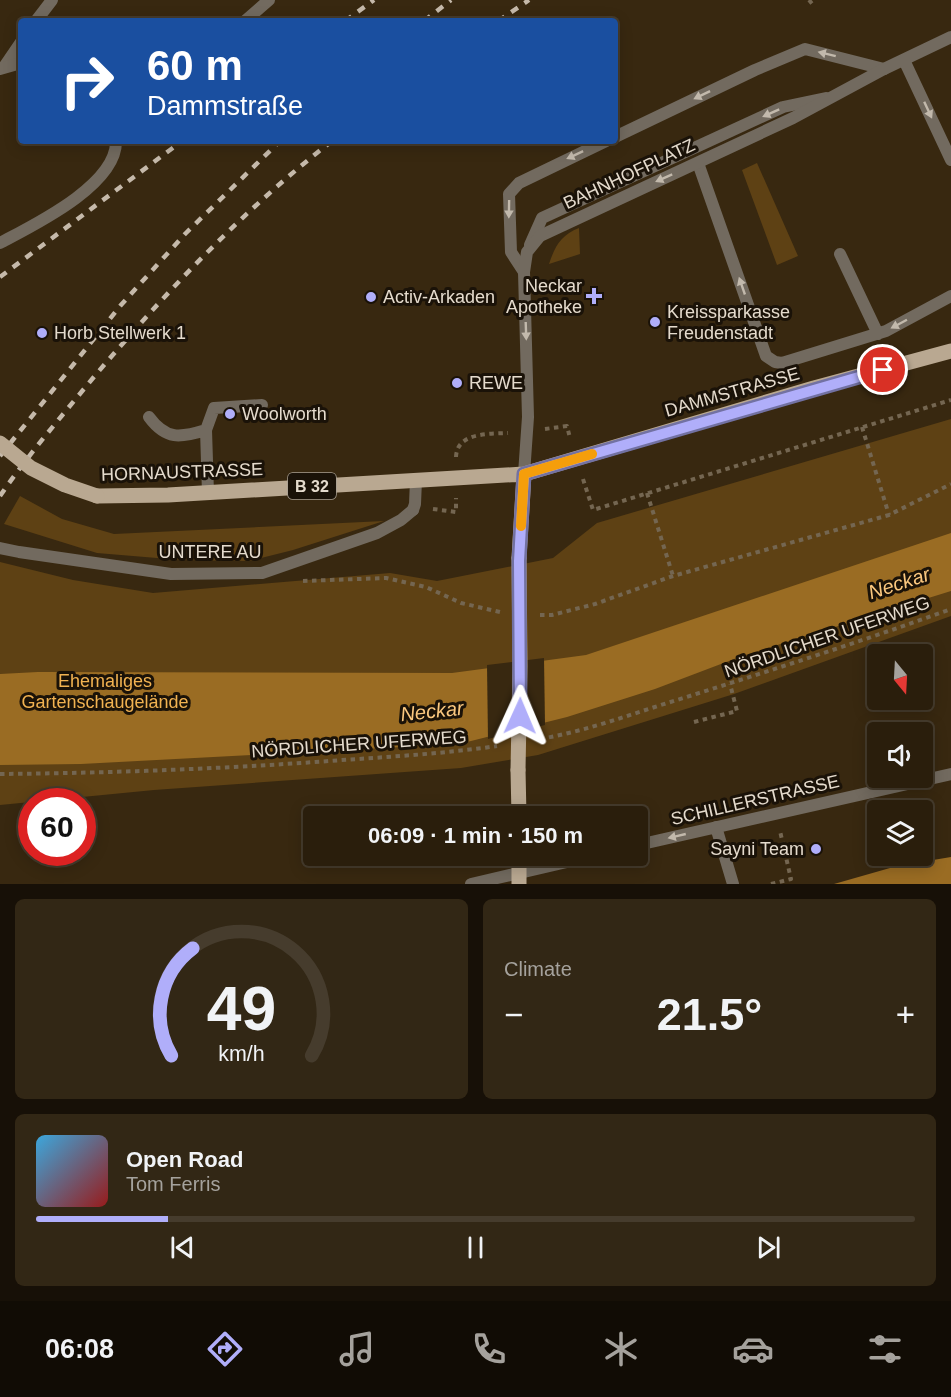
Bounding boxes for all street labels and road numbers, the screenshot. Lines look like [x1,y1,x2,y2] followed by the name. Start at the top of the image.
[560,135,698,213] street label: BAHNHOFPLATZ
[662,363,802,421] street label: DAMMSTRASSE
[101,459,263,485] street label: HORNAUSTRASSE
[288,473,336,499] road number: B 32
[158,542,262,562] street label: UNTERE AU
[722,592,932,682] street label: NÖRDLICHER UFERWEG
[251,727,467,761] street label: NÖRDLICHER UFERWEG
[669,771,841,829] street label: SCHILLERSTRASSE

